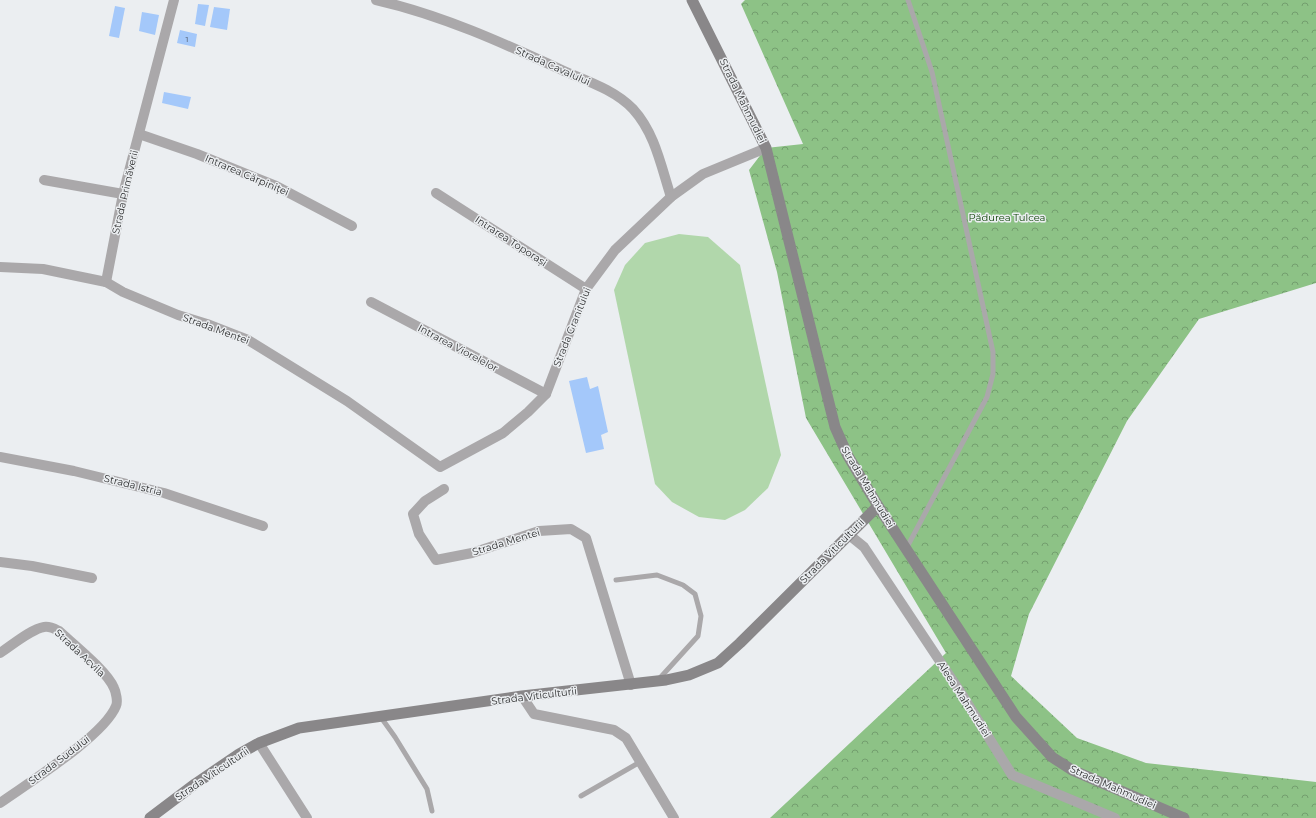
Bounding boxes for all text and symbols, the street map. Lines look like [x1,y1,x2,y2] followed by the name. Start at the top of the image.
[186,34,188,44] house number: 1
[514,44,592,88] street label: Strada Cavalului
[717,56,769,146] street label: Strada Mahmudiei
[109,149,141,235] street label: Strada Primăverii
[203,151,291,199] street label: Intrarea Cărpiniței
[968,211,1046,224] park label: Pădurea Tulcea
[473,213,549,269] street label: Intrarea Toporași
[550,285,594,369] street label: Strada Granitului
[181,311,251,347] street label: Strada Mentei
[416,321,500,375] street label: Intrarea Viorelelor
[839,444,897,530] street label: Strada Mahmudiei
[103,471,163,499] street label: Strada Istria
[797,516,867,586] street label: Strada Viticulturii
[471,526,541,558] street label: Strada Mentei
[52,626,108,680] street label: Strada Acvila
[935,659,993,739] street label: Aleea Mahmudiei
[490,684,578,708] street label: Strada Viticulturii
[26,733,92,787] street label: Strada Sudului
[173,745,251,803] street label: Strada Viticulturii
[1068,762,1158,812] street label: Strada Mahmudiei

